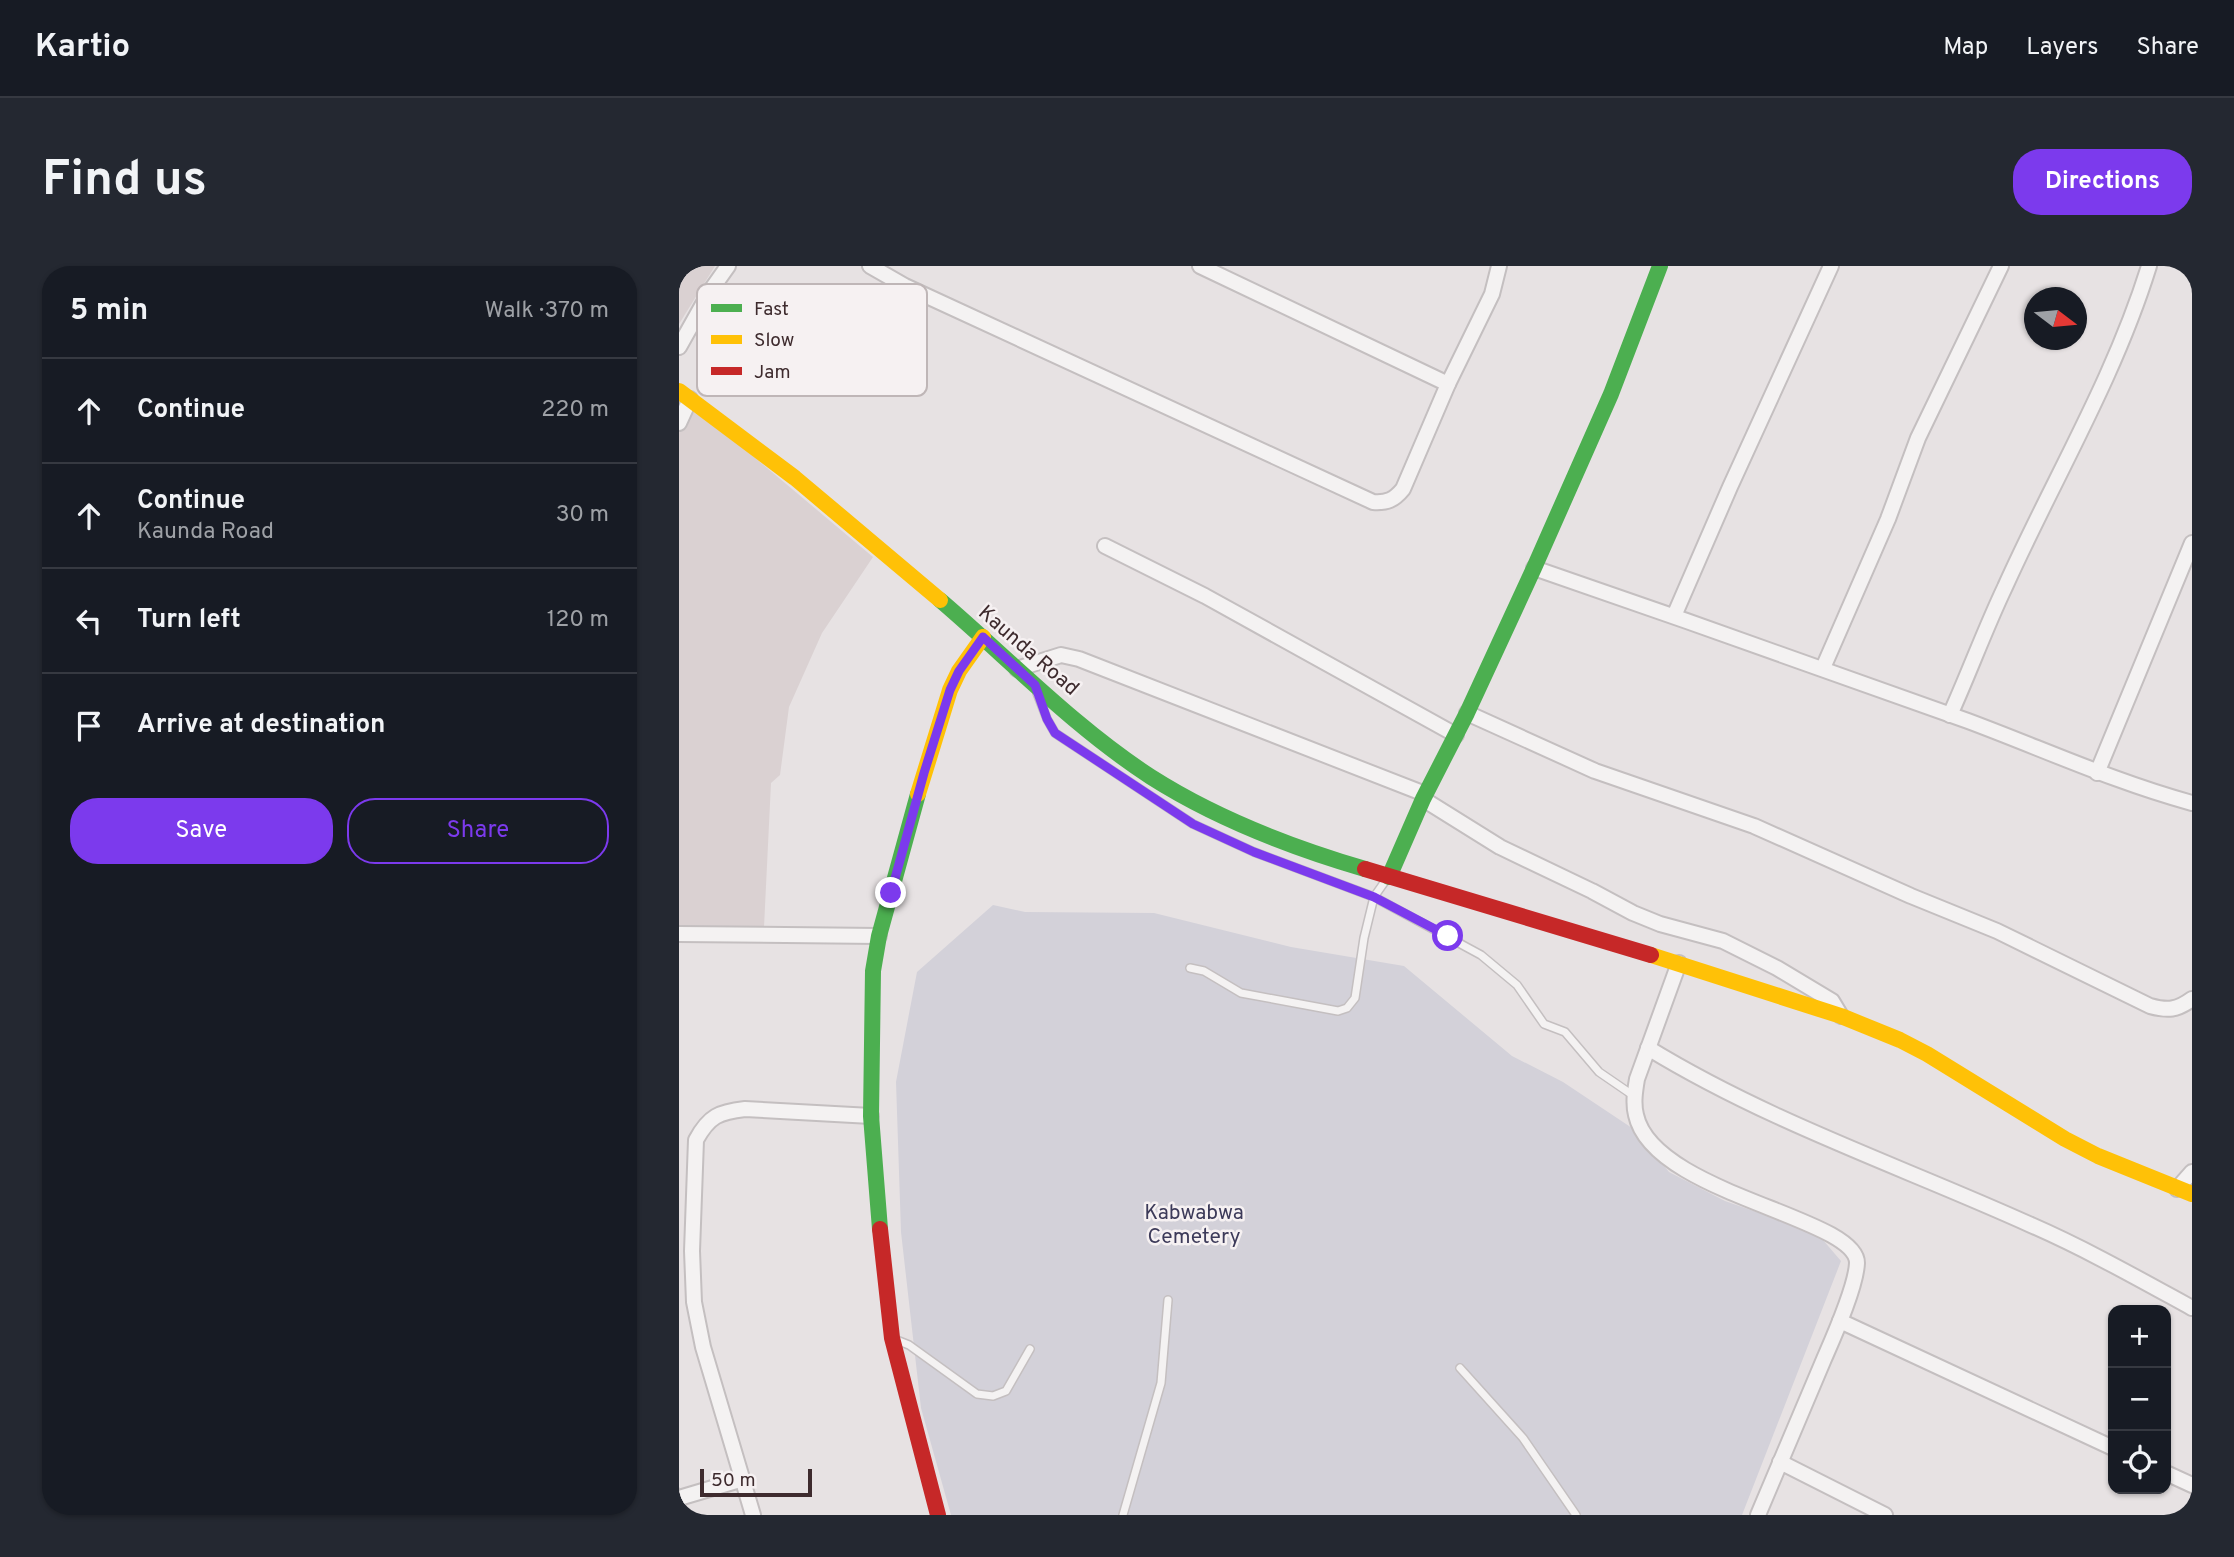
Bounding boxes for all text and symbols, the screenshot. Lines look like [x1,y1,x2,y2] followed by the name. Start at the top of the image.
[35,27,130,69] text: Kartio
[1943,33,1988,63] text: Map
[2026,33,2098,63] text: Layers
[2136,33,2199,63] text: Share
[2013,149,2192,215] button: Directions
[42,151,207,213] text: Find us
[697,284,927,396] legend
[2024,287,2087,350] north arrow
[70,293,148,330] text: 5 min
[485,297,609,326] text: Walk · 370 m
[754,298,789,322] text: Fast
[754,329,794,353] text: Slow
[754,361,791,385] text: Jam
[70,392,108,430] icon: ahead
[137,394,245,427] text: Continue
[541,396,609,425] text: 220 m
[137,485,245,518] text: Continue
[70,497,108,535] icon: ahead
[556,501,609,530] text: 30 m
[137,518,274,547] text: Kaunda Road
[972,600,1084,702] street label: Kaunda Road
[70,602,108,640] icon: left
[137,604,241,637] text: Turn left
[547,606,609,635] text: 120 m
[70,707,108,745] icon: arrive
[137,709,385,742] text: Arrive at destination
[70,798,333,864] button: Save
[347,798,609,864] button: Share
[875,877,906,908] route end
[1432,920,1463,951] route start
[1144,1200,1244,1251] park label: Kabwabwa Cemetery
[2108,1305,2171,1494] map controls
[2108,1305,2171,1368] button: +
[2108,1368,2171,1431] button: −
[2108,1431,2171,1494] button: locate
[700,1466,812,1498] scale bar
[711,1469,756,1493] text: 50 m

